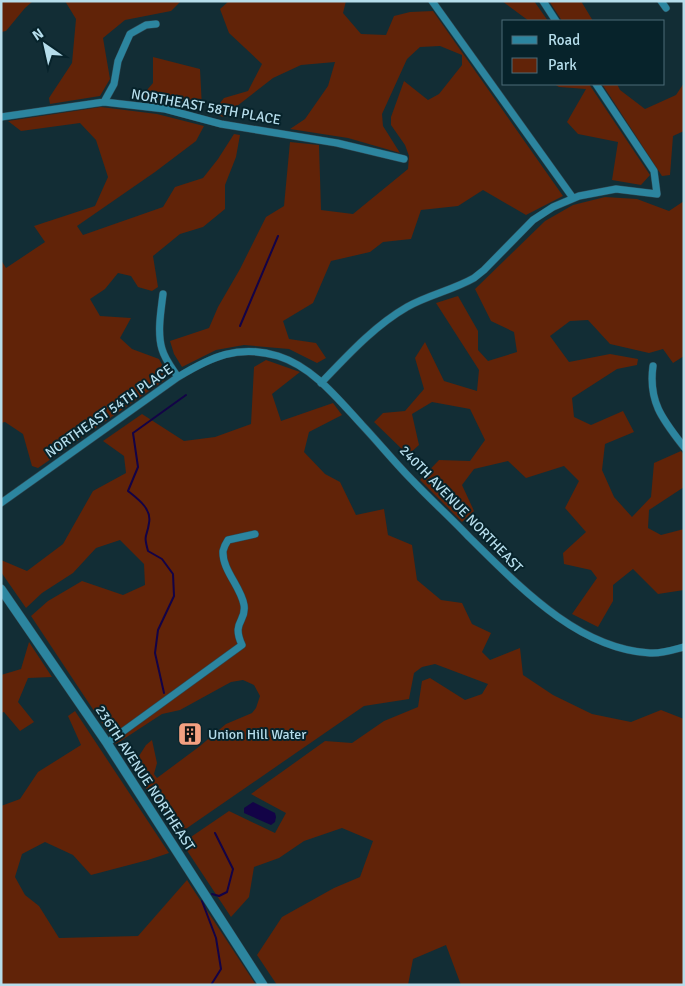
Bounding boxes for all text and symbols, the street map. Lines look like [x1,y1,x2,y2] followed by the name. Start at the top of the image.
[20,20,70,70] north arrow
[502,20,665,85] legend
[29,25,47,44] text: N
[548,31,580,49] text: Road
[548,56,577,74] text: Park
[130,85,282,129] street label: NORTHEAST 58TH PLACE
[42,361,176,461] street label: NORTHEAST 54TH PLACE
[396,442,526,576] street label: 240TH AVENUE NORTHEAST
[92,702,198,854] street label: 236TH AVENUE NORTHEAST
[177,721,203,747] building icon: Union Hill Water
[208,726,307,743] place label: Union Hill Water

